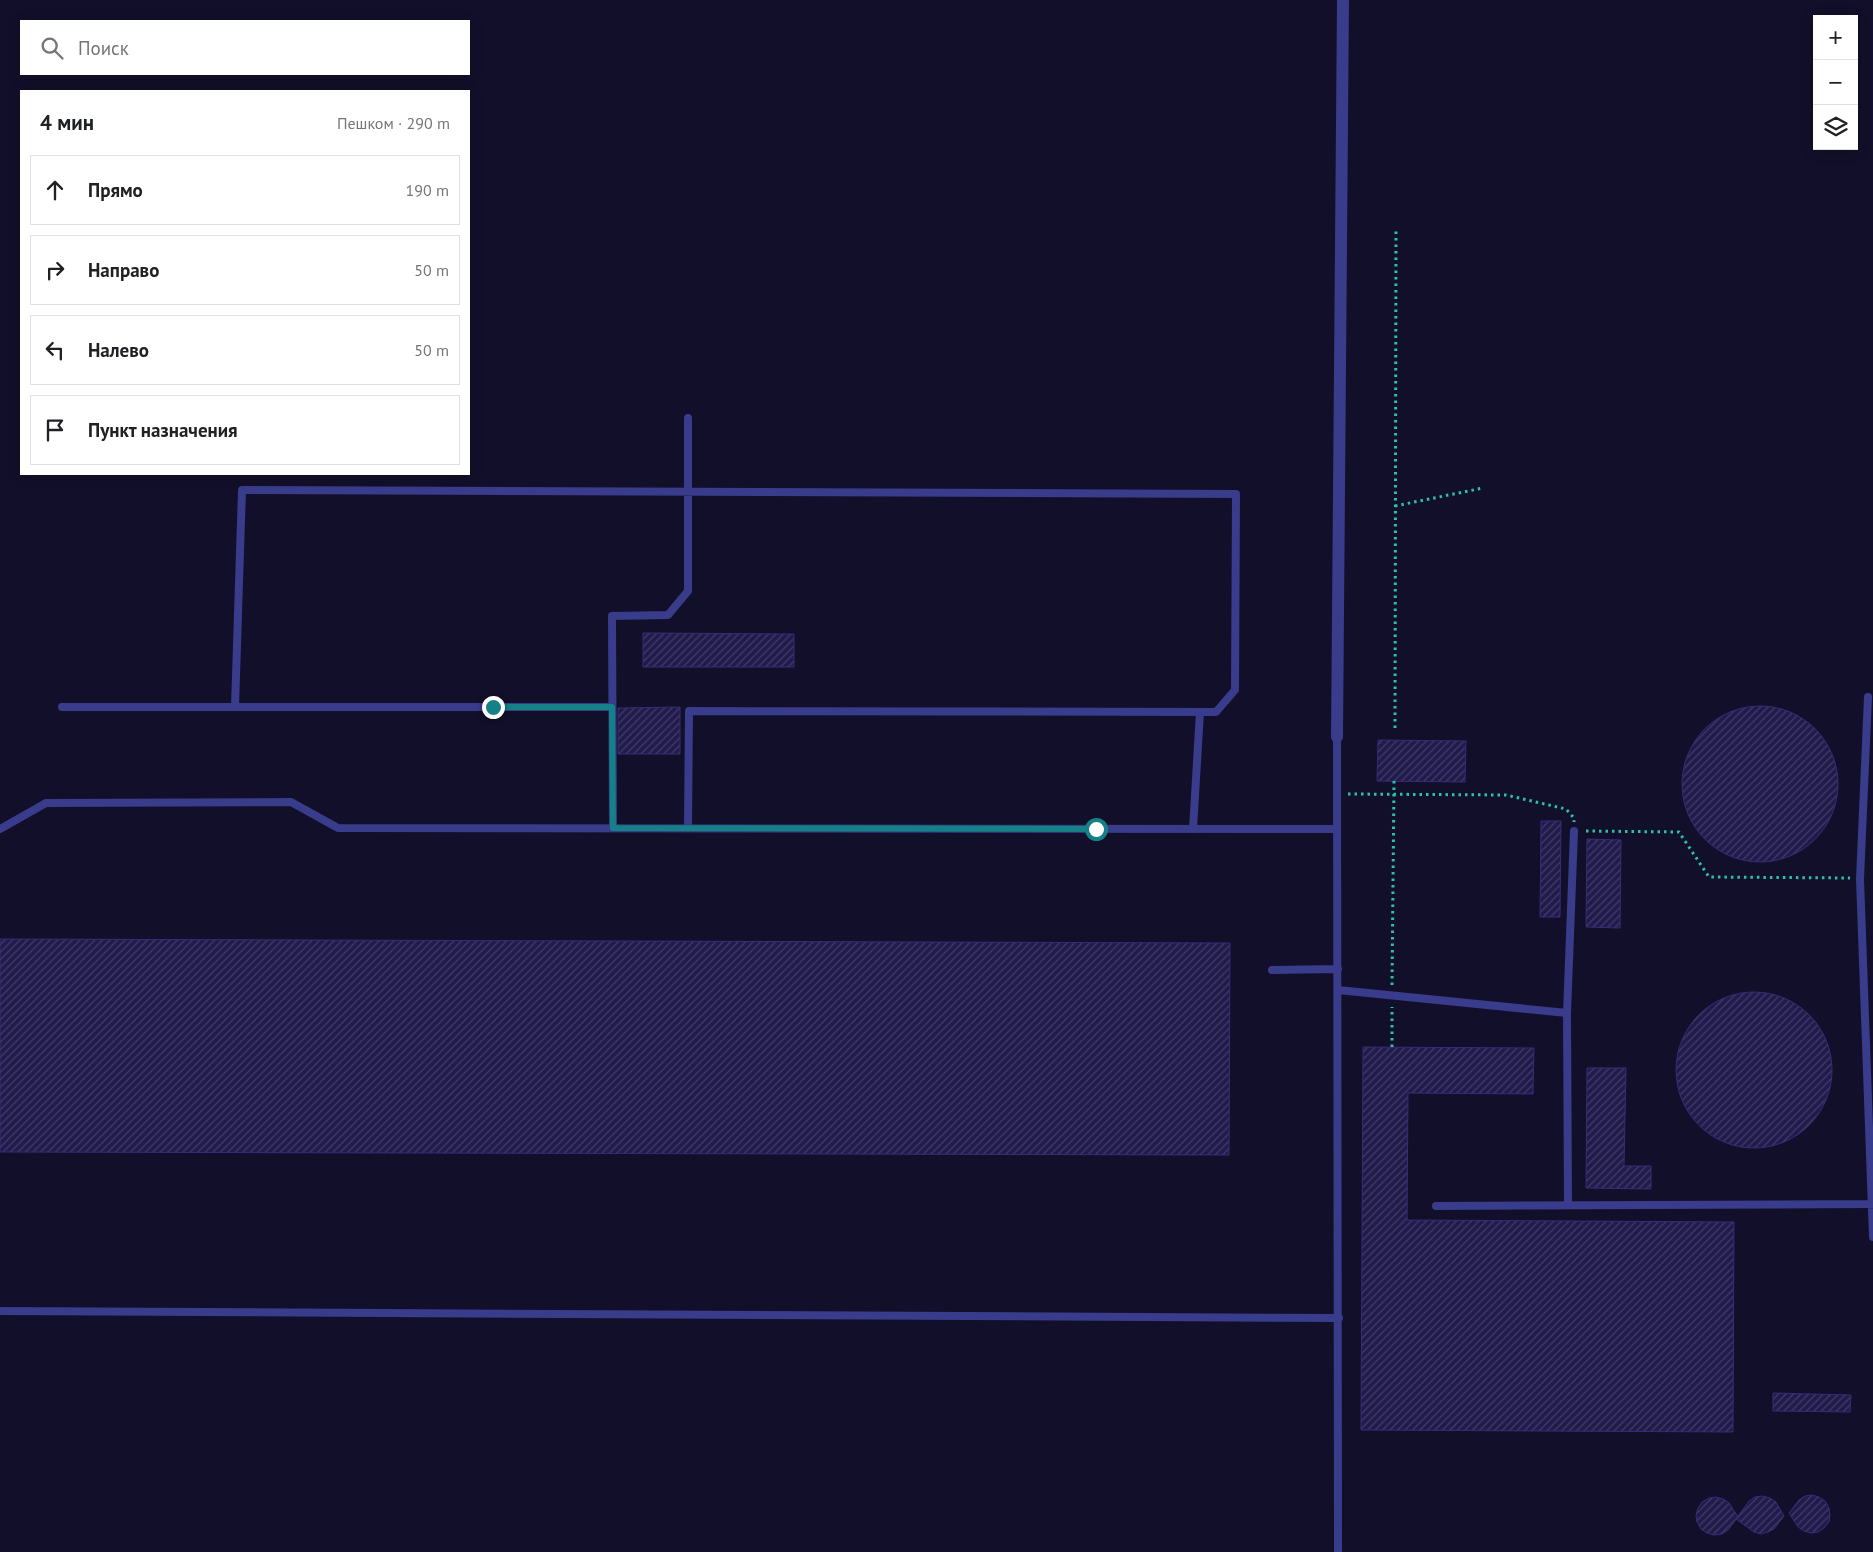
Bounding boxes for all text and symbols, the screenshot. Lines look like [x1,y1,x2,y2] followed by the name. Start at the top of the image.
[1813,15,1858,150] map controls
[1813,15,1858,60] button: +
[20,20,470,75] search box
[38,34,66,62] icon: search
[78,36,129,60] text: Поиск
[1813,60,1858,105] button: −
[1813,105,1858,150] button: layers
[40,109,94,136] text: 4 мин
[337,113,450,133] text: Пешком · 290 m
[41,176,69,204] icon: ahead
[88,178,143,202] text: Прямо
[406,180,449,200] text: 190 m
[41,256,69,284] icon: right
[88,258,159,282] text: Направо
[414,260,449,280] text: 50 m
[41,336,69,364] icon: left
[88,338,149,362] text: Налево
[414,340,449,360] text: 50 m
[41,416,69,444] icon: arrive
[88,418,238,442] text: Пункт назначения
[482,696,505,719] route end
[1085,818,1108,841] route start

